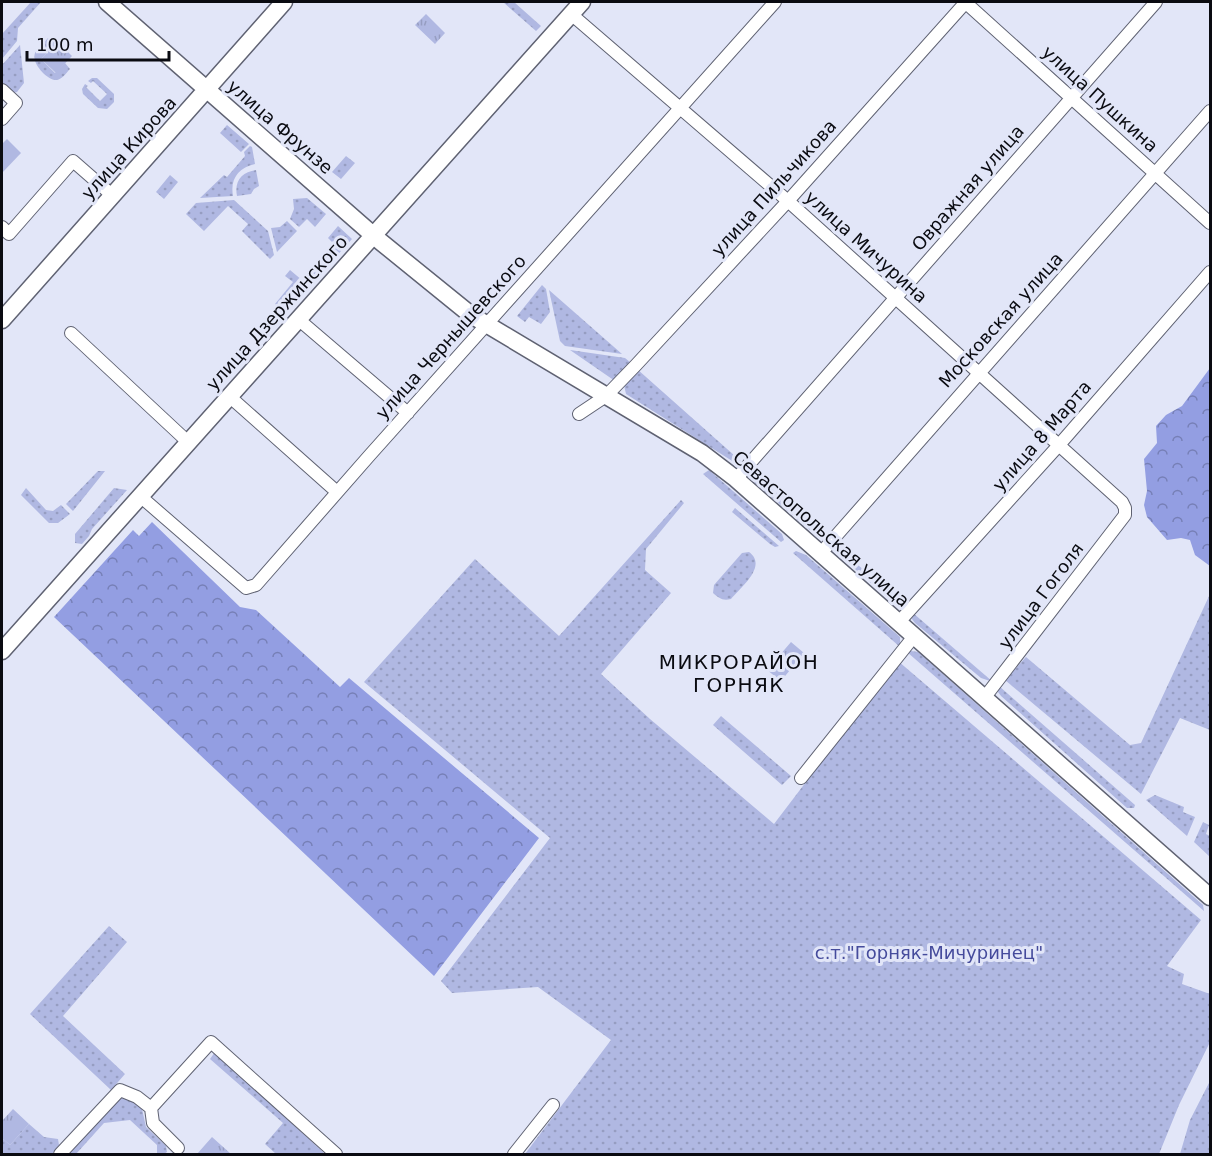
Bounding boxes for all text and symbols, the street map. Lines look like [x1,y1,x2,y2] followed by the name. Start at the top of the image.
[27,24,170,62] scale bar
[36,34,94,55] text: 100 m
[1038,41,1163,156] street label: улица Пушкина
[223,75,337,178] street label: улица Фрунзе
[77,92,180,204] street label: улица Кирова
[707,115,840,260] street label: улица Пильчикова
[907,120,1028,255] street label: Овражная улица
[801,186,932,307] street label: улица Мичурина
[202,231,352,394] street label: улица Дзержинского
[934,248,1067,392] street label: Московская улица
[371,250,530,423] street label: улица Чернышевского
[988,376,1095,495] street label: улица 8 Марта
[729,446,914,611] street label: Севастопольская улица
[994,538,1087,653] street label: улица Гоголя
[659,650,819,697] district label: МИКРОРАЙОН ГОРНЯК
[815,942,1043,963] park label: с.т."Горняк-Мичуринец"

